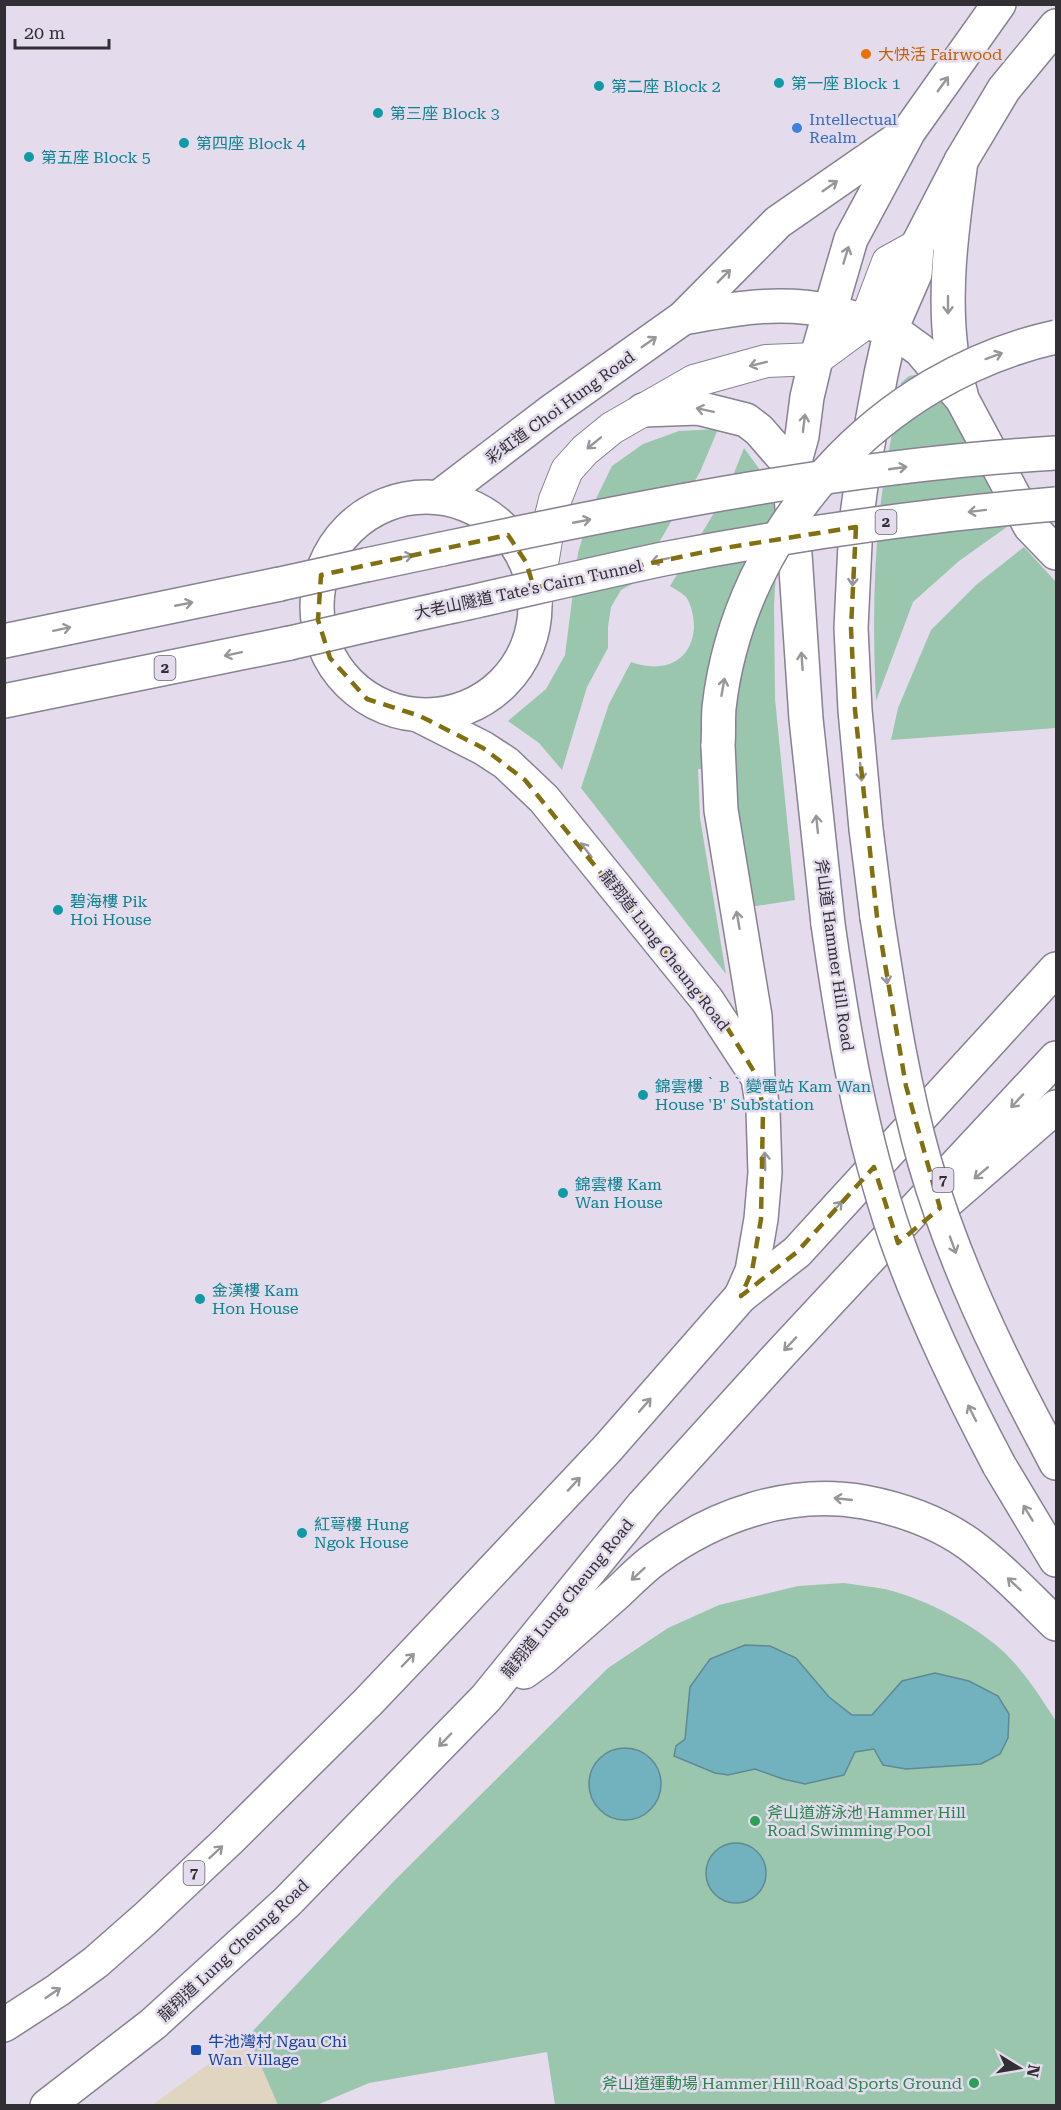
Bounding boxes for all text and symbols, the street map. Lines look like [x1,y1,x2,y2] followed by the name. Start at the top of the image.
[15,12,110,50] scale bar
[24,22,65,43] text: 20 m
[878,45,1002,64] place label: 大快活 Fairwood
[859,47,873,61] marker: 大快活 Fairwood
[791,74,901,93] place label: 第一座 Block 1
[772,76,786,90] marker: 第一座 Block 1
[937,76,949,92] one-way arrow
[611,77,721,96] place label: 第二座 Block 2
[592,79,606,93] marker: 第二座 Block 2
[390,104,500,123] place label: 第三座 Block 3
[371,106,385,120] marker: 第三座 Block 3
[809,110,897,147] place label: Intellectual Realm
[790,121,804,135] marker: Intellectual Realm
[196,134,306,153] place label: 第四座 Block 4
[177,136,191,150] marker: 第四座 Block 4
[41,148,151,167] place label: 第五座 Block 5
[22,150,36,164] marker: 第五座 Block 5
[821,180,838,192] one-way arrow
[841,246,852,265] one-way arrow
[717,269,732,284] one-way arrow
[942,295,954,315] one-way arrow
[640,336,656,348] one-way arrow
[482,347,638,468] street label: 彩虹道 Choi Hung Road
[984,350,1003,361] one-way arrow
[749,359,768,370] one-way arrow
[696,404,715,415] one-way arrow
[799,413,810,433] one-way arrow
[587,436,602,450] one-way arrow
[887,462,907,473] one-way arrow
[968,506,988,517] one-way arrow
[876,510,896,534] road number: 2
[572,515,591,526] one-way arrow
[394,551,413,562] one-way arrow
[651,555,670,566] one-way arrow
[413,556,644,623] street label: 大老山隧道 Tate's Cairn Tunnel
[847,567,858,587] one-way arrow
[174,598,194,609] one-way arrow
[52,623,71,634] one-way arrow
[224,649,243,660] one-way arrow
[796,651,807,671] one-way arrow
[154,656,176,680] road number: 2
[718,677,729,697] one-way arrow
[856,761,867,781] one-way arrow
[811,814,822,834] one-way arrow
[580,842,593,858] one-way arrow
[812,858,857,1053] street label: 斧山道 Hammer Hill Road
[596,866,733,1034] street label: 龍翔道 Lung Cheung Road
[70,892,152,929] place label: 碧海樓 Pik Hoi House
[51,903,65,917] marker: 碧海樓 Pik Hoi House
[732,911,743,930] one-way arrow
[881,965,892,984] one-way arrow
[655,1077,871,1114] place label: 錦雲樓‵B‵變電站 Kam Wan House 'B' Substation
[636,1088,650,1102] marker: 錦雲樓‵B‵變電站 Kam Wan House 'B' Substation
[1010,1093,1024,1108] one-way arrow
[759,1151,770,1171] one-way arrow
[973,1167,989,1180] one-way arrow
[932,1168,954,1192] road number: 7
[575,1175,663,1212] place label: 錦雲樓 Kam Wan House
[556,1186,570,1200] marker: 錦雲樓 Kam Wan House
[829,1201,843,1216] one-way arrow
[948,1235,959,1254] one-way arrow
[212,1281,299,1318] place label: 金漢樓 Kam Hon House
[193,1292,207,1306] marker: 金漢樓 Kam Hon House
[782,1337,797,1352] one-way arrow
[638,1398,652,1413] one-way arrow
[966,1405,977,1423] one-way arrow
[567,1476,581,1491] one-way arrow
[834,1493,854,1504] one-way arrow
[1021,1505,1033,1522] one-way arrow
[314,1515,410,1552] place label: 紅萼樓 Hung Ngok House
[497,1515,637,1682] street label: 龍翔道 Lung Cheung Road
[295,1526,309,1540] marker: 紅萼樓 Hung Ngok House
[631,1567,646,1581] one-way arrow
[1007,1577,1022,1591] one-way arrow
[401,1652,416,1667] one-way arrow
[438,1732,452,1747] one-way arrow
[767,1803,966,1840] place label: 斧山道游泳池 Hammer Hill Road Swimming Pool
[748,1814,762,1828] marker: 斧山道游泳池 Hammer Hill Road Swimming Pool
[209,1844,224,1859] one-way arrow
[184,1861,204,1885] road number: 7
[154,1876,312,2025] street label: 龍翔道 Lung Cheung Road
[45,1987,61,1999] one-way arrow
[208,2032,347,2069] place label: 牛池灣村 Ngau Chi Wan Village
[989,2038,1049,2098] north arrow
[189,2043,203,2057] marker: 牛池灣村 Ngau Chi Wan Village
[1023,2063,1044,2079] text: N
[602,2074,962,2093] place label: 斧山道運動場 Hammer Hill Road Sports Ground
[967,2076,981,2090] marker: 斧山道運動場 Hammer Hill Road Sports Ground

